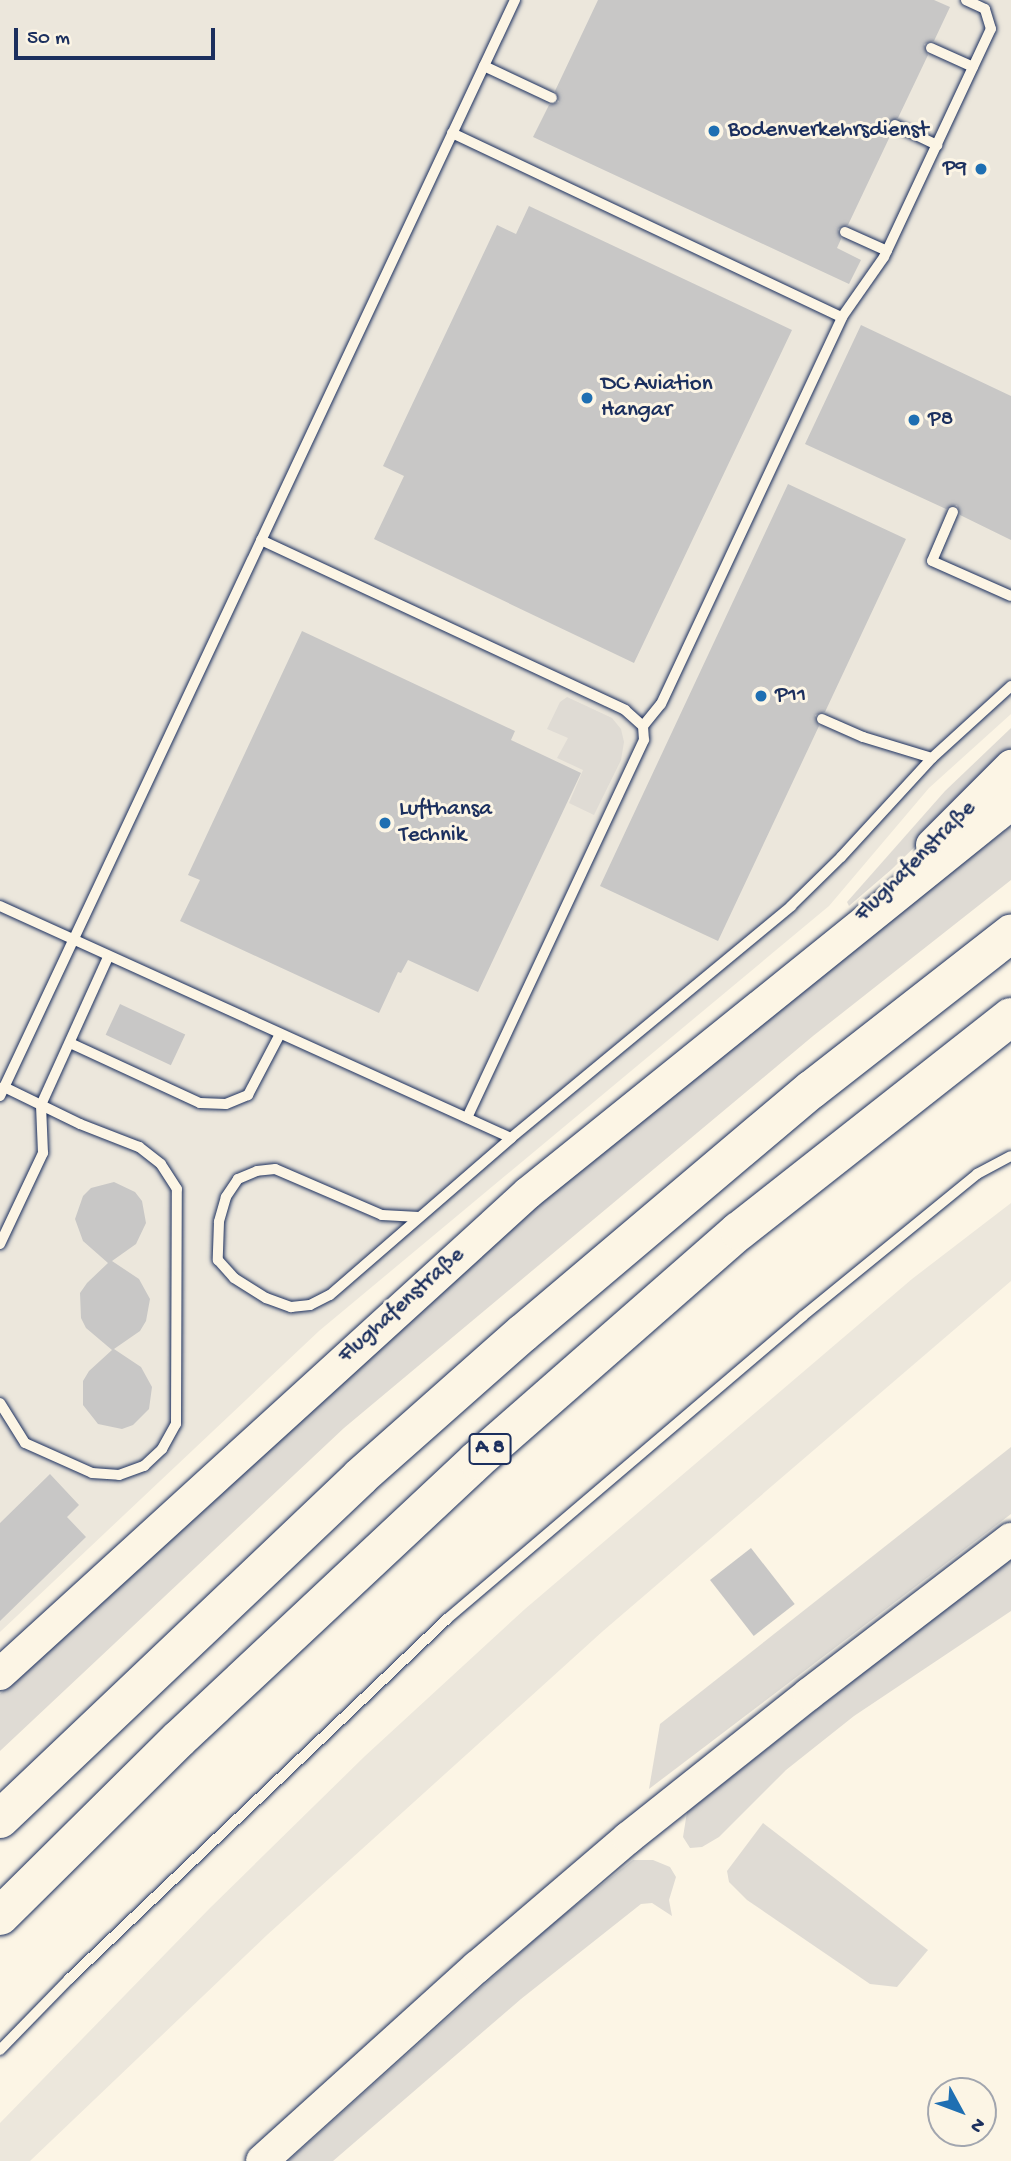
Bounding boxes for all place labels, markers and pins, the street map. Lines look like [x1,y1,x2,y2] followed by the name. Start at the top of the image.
[728,117,928,145] place label: Bodenverkehrsdienst
[706,123,722,139] marker: Bodenverkehrsdienst
[943,155,967,183] place label: P9
[973,161,989,177] marker: P9
[601,371,713,425] place label: DC Aviation Hangar
[579,390,595,406] marker: DC Aviation Hangar
[928,406,953,434] place label: P8
[906,412,922,428] marker: P8
[775,682,806,710] place label: P11
[753,688,769,704] marker: P11
[399,796,492,850] place label: Lufthansa Technik
[377,815,393,831] marker: Lufthansa Technik

